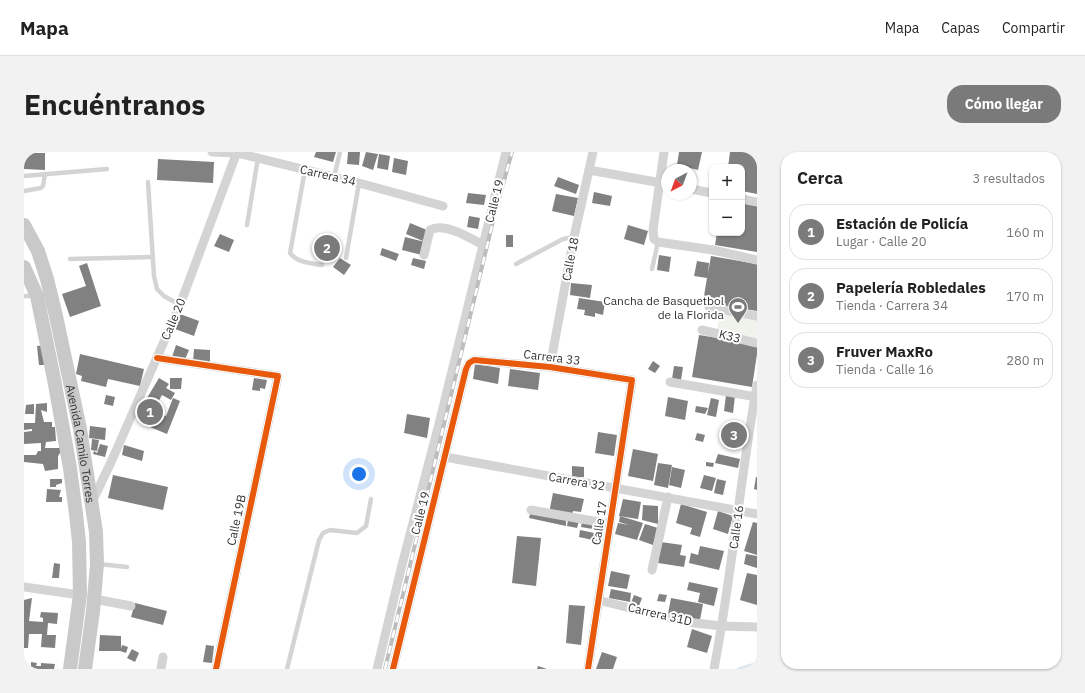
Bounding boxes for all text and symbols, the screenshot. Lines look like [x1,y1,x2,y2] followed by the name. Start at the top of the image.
[20,16,69,40] text: Mapa
[885,19,919,37] text: Mapa
[941,19,980,37] text: Capas
[1002,19,1065,37] text: Compartir
[947,85,1061,123] button: Cómo llegar
[24,86,205,123] text: Encuéntranos
[298,161,358,189] street label: Carrera 34
[661,164,697,200] north arrow
[709,164,745,236] map controls
[709,164,745,200] button: +
[797,167,843,189] text: Cerca
[972,170,1045,187] text: 3 resultados
[481,178,507,224] street label: Calle 19
[709,200,745,236] button: −
[836,214,968,233] text: Estación de Policía
[807,224,815,241] text: 1
[1006,224,1044,241] text: 160 m
[314,233,340,263] pin: 2
[836,233,927,250] text: Lugar · Calle 20
[558,236,582,282] street label: Calle 18
[836,278,986,297] text: Papelería Robledales
[807,288,815,305] text: 2
[1006,288,1044,305] text: 170 m
[603,293,725,322] place label: Cancha de Basquetbol de la Florida
[157,296,189,342] street label: Calle 20
[727,296,749,324] sports icon: Cancha de Basquetbol de la Florida
[836,297,948,314] text: Tienda · Carrera 34
[718,326,742,346] street label: K33
[836,342,933,361] text: Fruver MaxRo
[523,346,581,368] street label: Carrera 33
[807,352,815,369] text: 3
[1006,352,1044,369] text: 280 m
[836,361,934,378] text: Tienda · Calle 16
[63,383,99,504] street label: Avenida Camilo Torres
[137,397,163,427] pin: 1
[721,420,747,450] pin: 3
[349,464,369,484] your location
[548,469,606,493] street label: Carrera 32
[407,490,433,536] street label: Calle 19
[223,493,249,547] street label: Calle 19B
[588,500,610,546] street label: Calle 17
[726,504,746,550] street label: Calle 16
[627,599,693,629] street label: Carrera 31D

